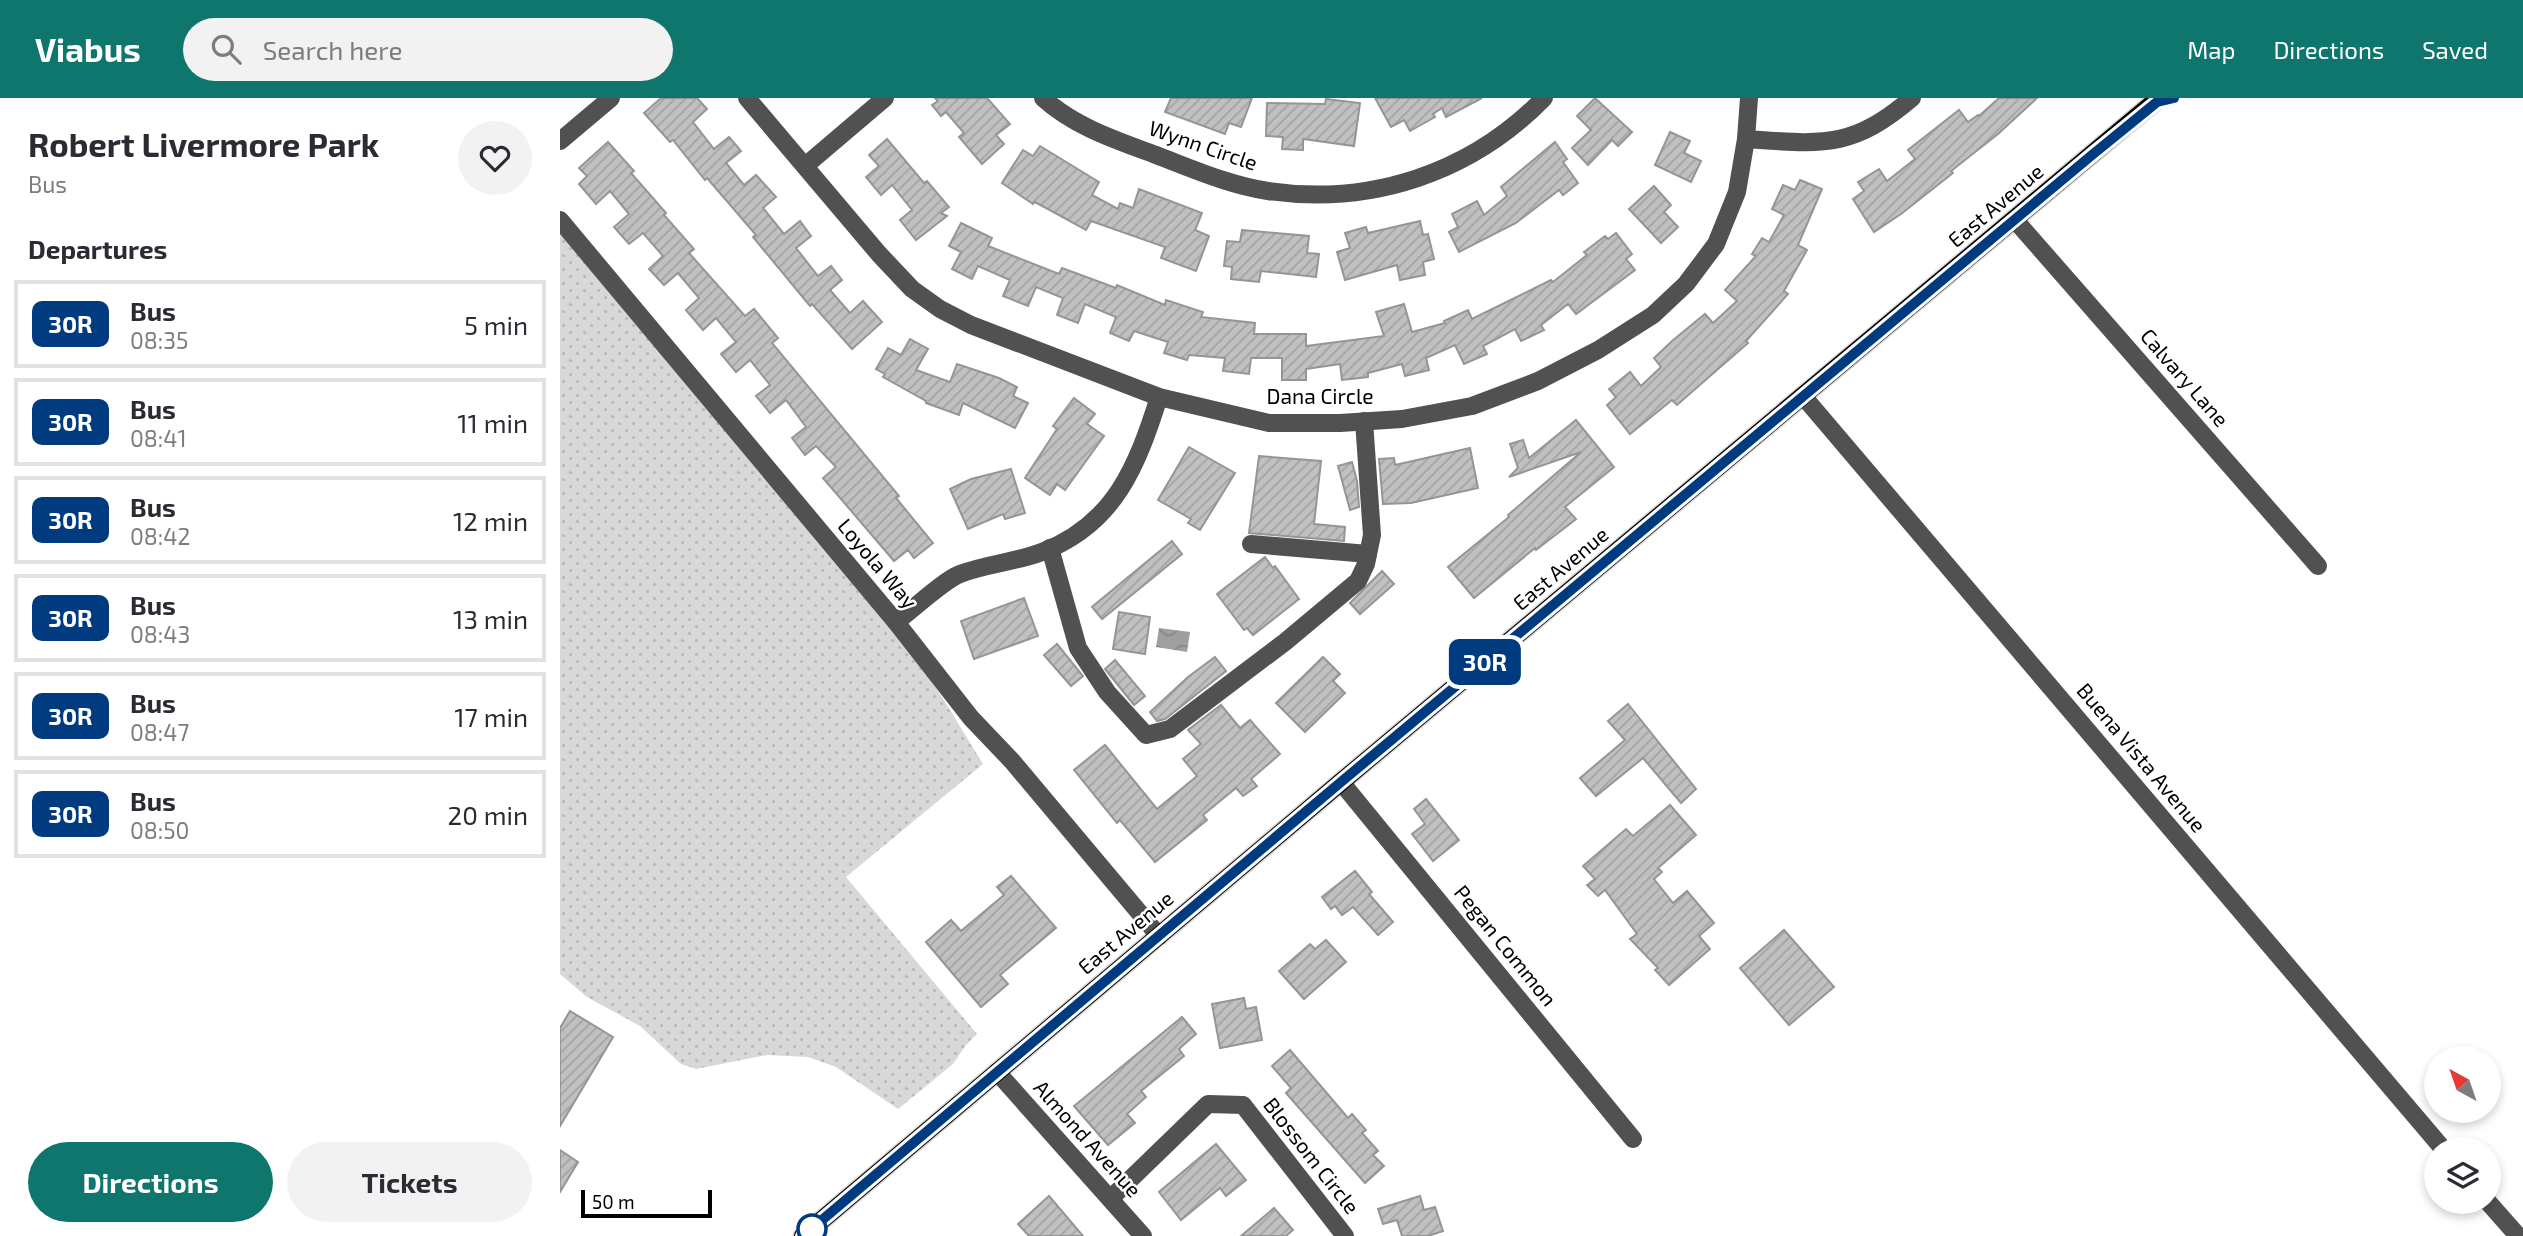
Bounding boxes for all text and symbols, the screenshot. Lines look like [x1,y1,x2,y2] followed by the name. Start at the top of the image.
[183,18,673,81] search box
[35,29,141,69] text: Viabus
[207,30,245,68] icon: search
[263,34,402,65] text: Search here
[2187,35,2235,64] text: Map
[2273,35,2384,64] text: Directions
[2422,35,2488,64] text: Saved
[1146,114,1261,175] street label: Wynn Circle
[458,121,532,195] button: heart
[28,124,379,164] text: Robert Livermore Park
[1942,158,2048,252] street label: East Avenue
[28,170,67,198] text: Bus
[28,233,167,264] text: Departures
[130,295,176,326] text: Bus
[48,309,93,338] text: 30R
[464,309,528,340] text: 5 min
[2136,323,2234,431] street label: Calvary Lane
[130,326,188,354] text: 08:35
[1267,383,1374,408] street label: Dana Circle
[130,393,176,424] text: Bus
[48,407,93,436] text: 30R
[457,407,528,438] text: 11 min
[130,424,187,452] text: 08:41
[130,491,176,522] text: Bus
[48,505,93,534] text: 30R
[453,505,528,536] text: 12 min
[833,513,923,613] street label: Loyola Way
[1507,521,1613,615] street label: East Avenue
[130,522,190,550] text: 08:42
[130,589,176,620] text: Bus
[48,603,93,632] text: 30R
[453,603,528,634] text: 13 min
[130,620,190,648] text: 08:43
[1445,639,1525,685] line badge: 30R
[1463,647,1507,676] text: 30R
[2072,677,2212,837] street label: Buena Vista Avenue
[130,687,176,718] text: Bus
[48,701,93,730] text: 30R
[454,701,528,732] text: 17 min
[130,718,189,746] text: 08:47
[130,785,176,816] text: Bus
[48,799,93,828] text: 30R
[448,799,528,830] text: 20 min
[130,816,189,844] text: 08:50
[1450,880,1563,1011] street label: Pegan Common
[1072,885,1178,979] street label: East Avenue
[2424,1046,2501,1124] north arrow
[2424,1046,2501,1214] map controls
[1029,1074,1147,1202] street label: Almond Avenue
[1259,1092,1365,1218] street label: Blossom Circle
[2424,1137,2501,1214] button: layers
[28,1142,273,1222] button: Directions
[287,1142,532,1222] button: Tickets
[581,1187,712,1219] scale bar
[592,1190,635,1213] text: 50 m
[797,1214,827,1236] unlabelled marker

